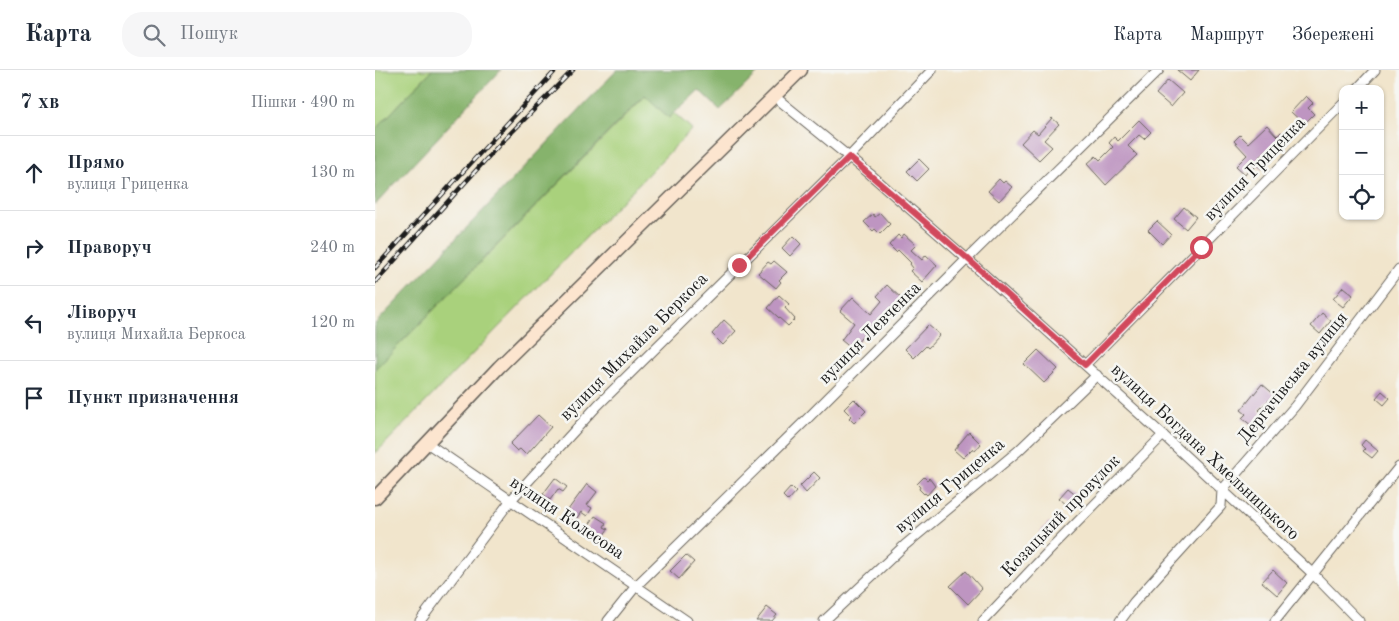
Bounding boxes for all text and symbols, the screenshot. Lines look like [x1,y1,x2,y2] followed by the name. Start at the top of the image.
[122,12,472,57] search box
[140,21,168,49] icon: search
[25,23,92,47] text: Карта
[180,25,238,44] text: Пошук
[1113,26,1162,44] text: Карта
[1190,26,1264,44] text: Маршрут
[1292,26,1374,44] text: Збережені
[1339,85,1384,220] map controls
[1339,85,1384,130] button: +
[20,92,59,113] text: 7 хв
[251,95,355,111] text: Пішки · 490 m
[1201,113,1309,224] street label: вулиця Гриценка
[1339,130,1384,175] button: −
[67,154,125,173] text: Прямо
[20,159,48,187] icon: ahead
[310,165,355,181] text: 130 m
[1339,175,1384,220] button: locate
[67,177,189,193] text: вулиця Гриценка
[20,234,48,262] icon: right
[1190,236,1213,259] route start
[67,239,152,258] text: Праворуч
[310,240,355,256] text: 240 m
[728,254,751,277] route end
[557,270,711,424] street label: вулиця Михайла Беркоса
[815,278,925,388] street label: вулиця Левченка
[67,304,137,323] text: Ліворуч
[20,309,48,337] icon: left
[1235,309,1351,447] street label: Дергачівська вулиця
[310,315,355,331] text: 120 m
[67,327,246,343] text: вулиця Михайла Беркоса
[1107,360,1303,544] street label: вулиця Богдана Хмельницького
[20,384,48,412] icon: arrive
[67,389,239,408] text: Пункт призначення
[892,435,1008,537] street label: вулиця Гриценка
[998,452,1124,580] street label: Козацький провулок
[506,473,628,563] street label: вулиця Колесова

